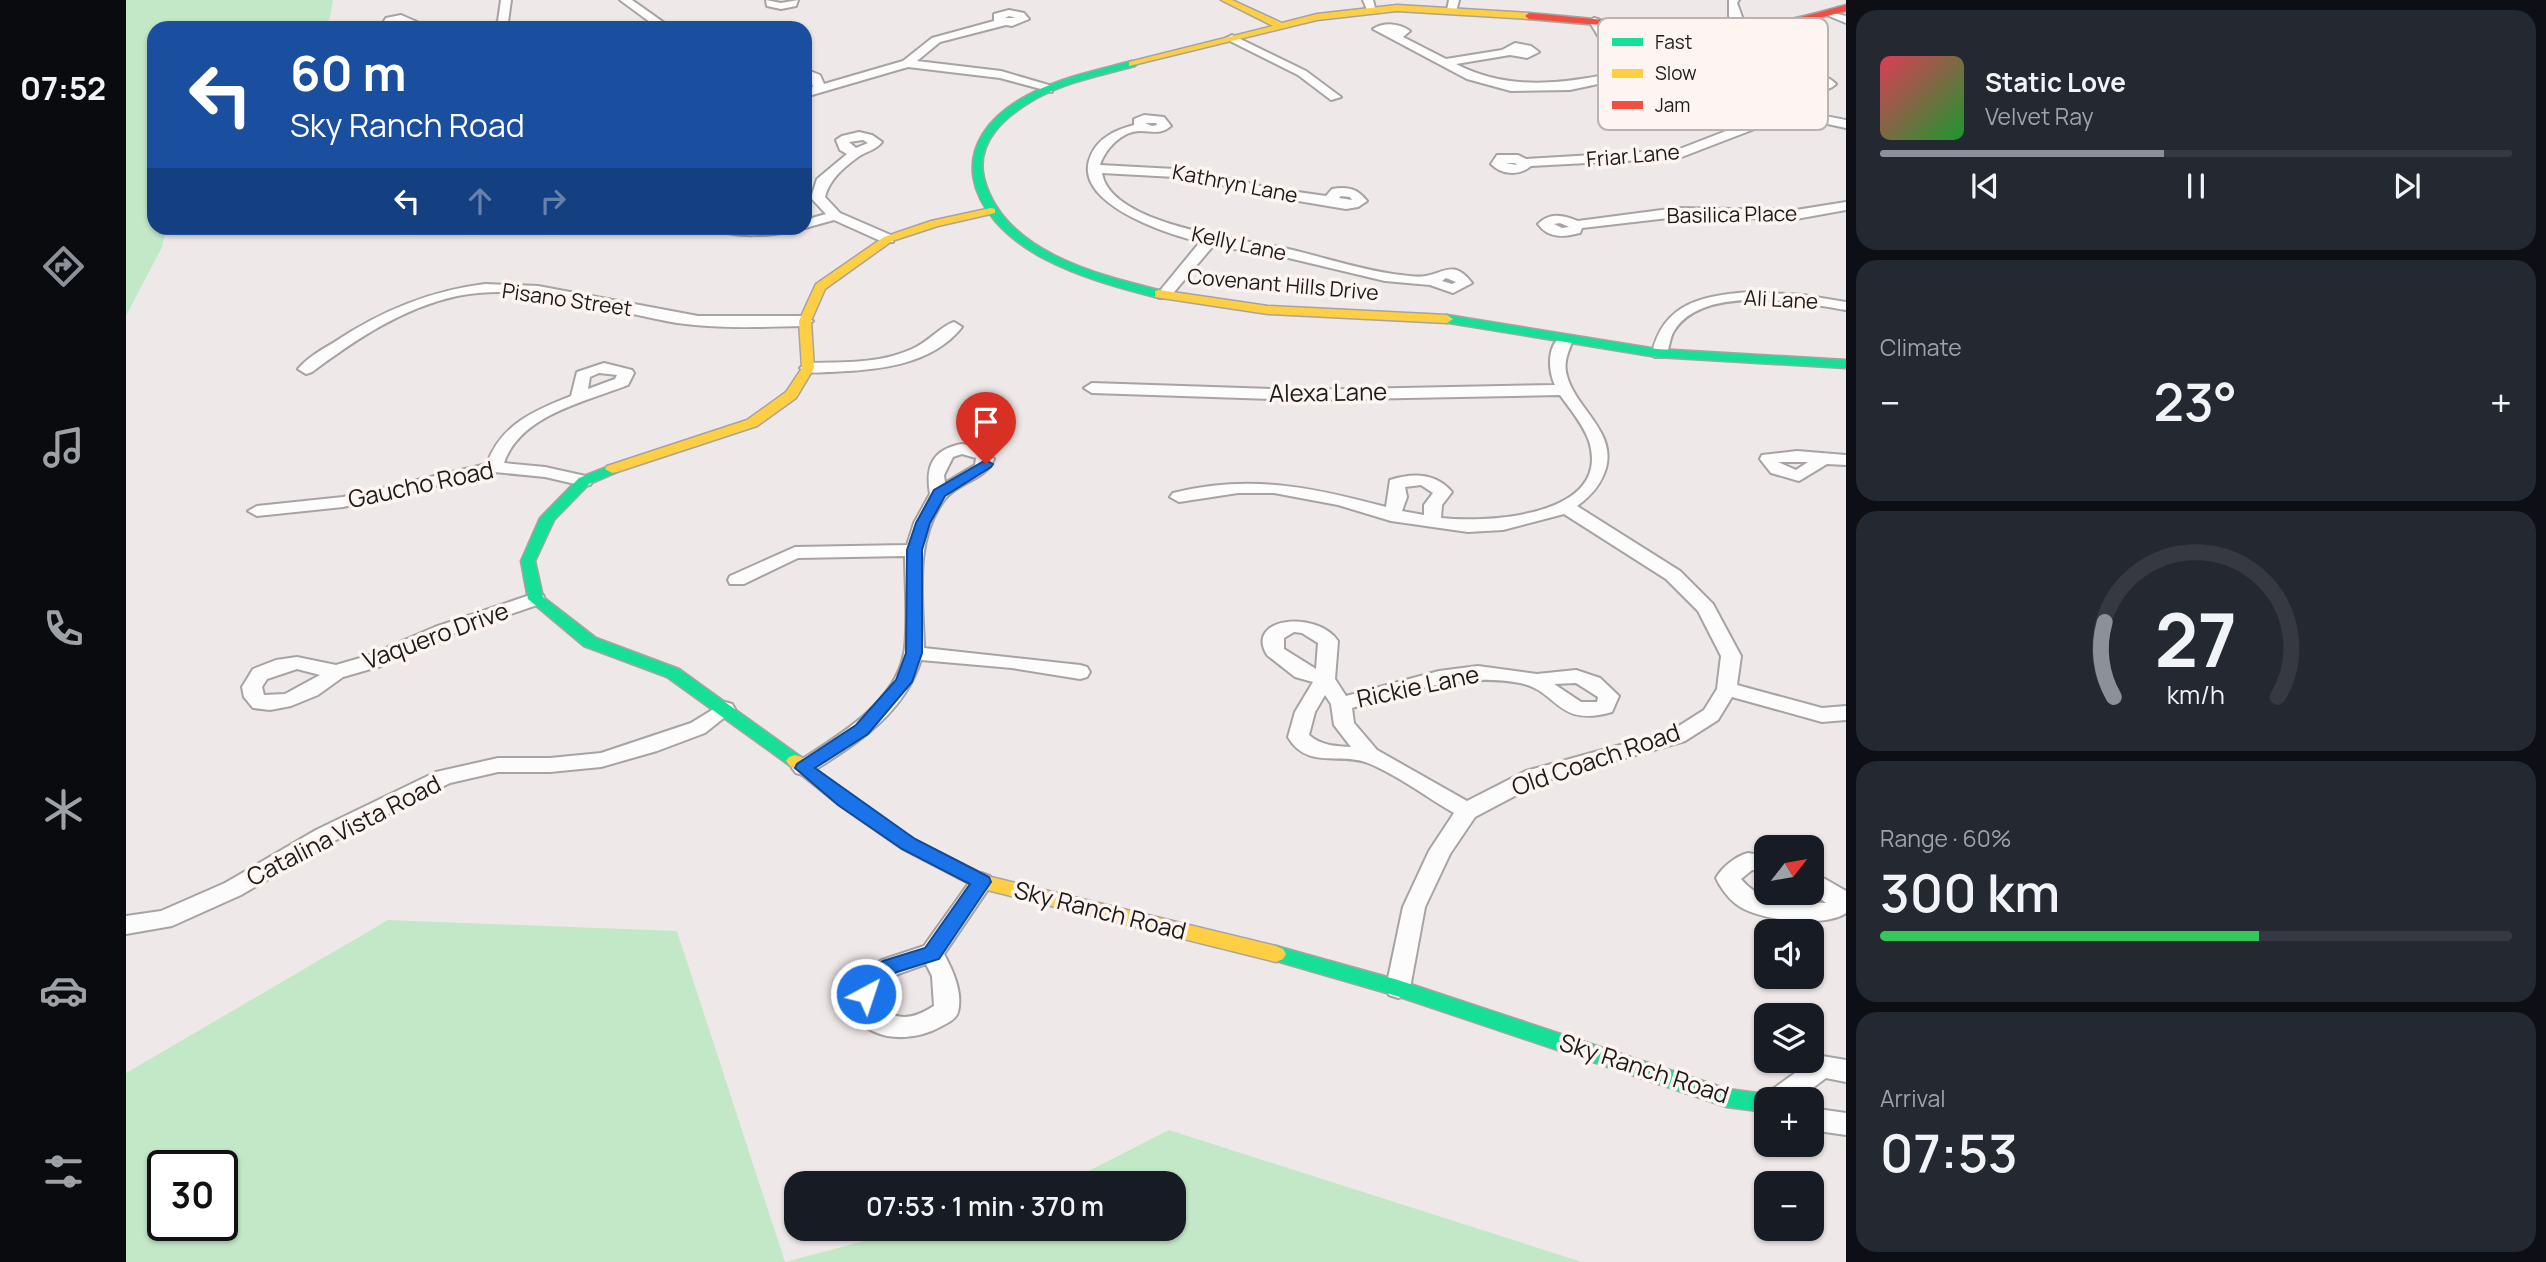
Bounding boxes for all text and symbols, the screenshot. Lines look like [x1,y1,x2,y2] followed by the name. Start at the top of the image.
[1598,18,1828,130] legend
[1655,29,1692,55] text: Fast
[290,39,407,106] text: 60 m
[175,49,266,140] icon: left
[1655,60,1697,86] text: Slow
[1985,64,2126,100] text: Static Love
[20,66,106,110] text: 07:52
[1655,92,1690,118] text: Jam
[1985,100,2094,132] text: Velvet Ray
[290,103,525,147] text: Sky Ranch Road
[1585,137,1681,173] street label: Friar Lane
[1170,157,1300,209] street label: Kathryn Lane
[1966,167,2004,205] icon: previous
[2177,167,2215,205] icon: pause
[2388,167,2426,205] icon: next
[388,182,426,220] icon: left
[461,182,499,220] icon: ahead
[534,182,572,220] icon: right
[1666,199,1797,229] street label: Basilica Place
[1189,219,1289,267] street label: Kelly Lane
[39,242,88,291] icon: directions
[1186,262,1380,306] street label: Covenant Hills Drive
[500,276,634,322] street label: Pisano Street
[1743,283,1819,315] street label: Ali Lane
[1880,331,1962,363] text: Climate
[2153,366,2237,437] text: 23°
[1268,374,1387,409] street label: Alexa Lane
[1880,376,1901,428] text: −
[2490,376,2512,428] text: +
[956,392,1016,464] pin
[967,403,1005,441] icon: arrive
[39,423,88,472] icon: music
[345,452,496,515] street label: Gaucho Road
[2155,589,2237,689] text: 27
[358,593,513,676] street label: Vaquero Drive
[39,604,88,653] icon: phone
[1354,656,1482,715] street label: Rickie Lane
[2167,677,2225,712] text: km/h
[1507,714,1684,803] street label: Old Coach Road
[241,766,446,893] street label: Catalina Vista Road
[39,785,88,834] icon: climate
[1880,822,2011,854] text: Range · 60%
[1754,835,1824,905] north arrow
[1754,835,1824,1241] map controls
[1880,857,2060,928] text: 300 km
[1011,872,1190,947] street label: Sky Ranch Road
[1754,919,1824,989] button: sound
[829,957,903,1031] position arrow
[39,966,88,1015] icon: car
[1754,1003,1824,1073] button: layers
[1556,1025,1733,1110] street label: Sky Ranch Road
[1880,1082,1946,1114] text: Arrival
[1754,1087,1824,1157] button: +
[1880,1117,2018,1188] text: 07:53
[39,1147,88,1196] icon: filters
[147,1150,238,1241] speed limit sign: 30
[1754,1171,1824,1241] button: −
[866,1188,1104,1224] text: 07:53 · 1 min · 370 m

